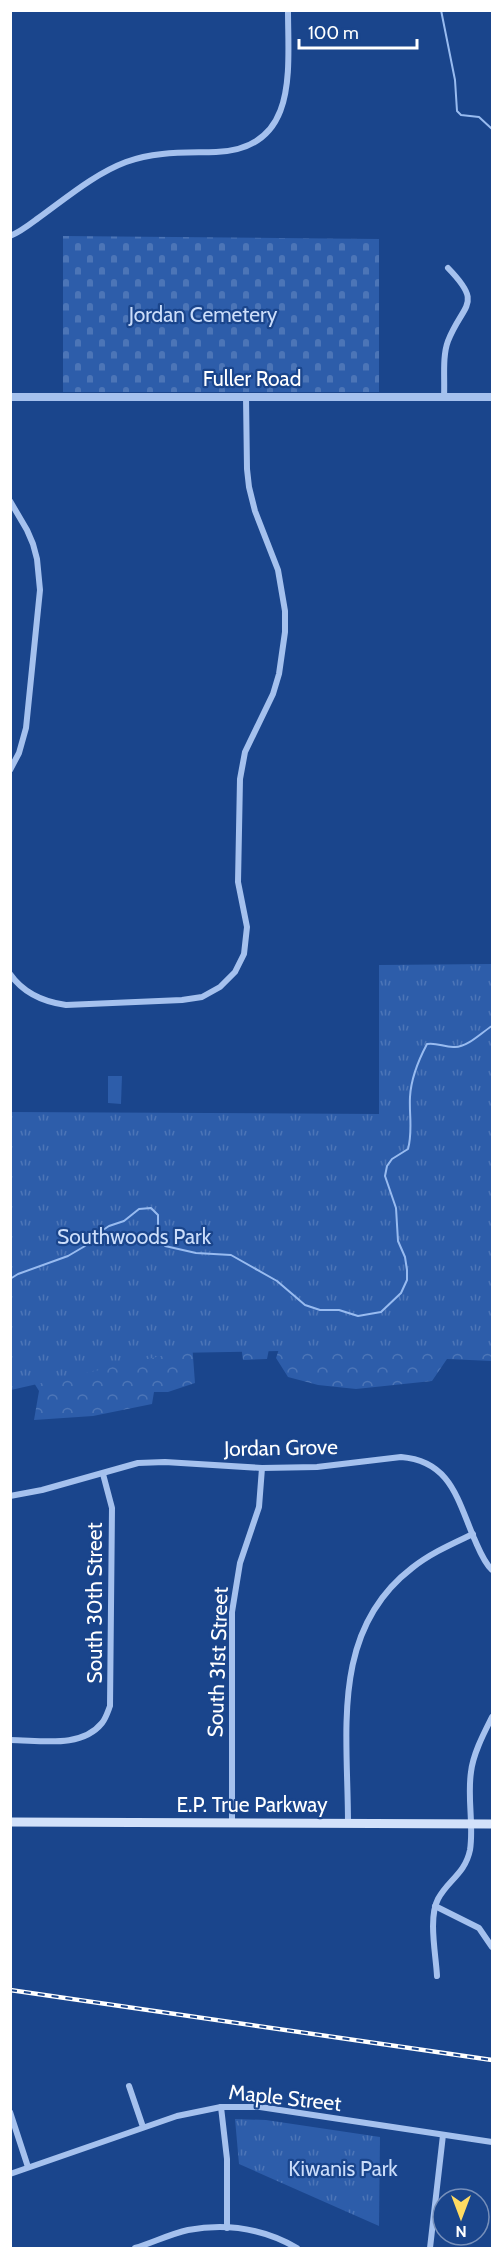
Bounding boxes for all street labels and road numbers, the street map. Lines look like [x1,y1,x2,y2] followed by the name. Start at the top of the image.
[203,366,301,391] street label: Fuller Road
[223,1434,338,1461] street label: Jordan Grove
[82,1522,107,1684] street label: South 30th Street
[202,1586,233,1738] street label: South 31st Street
[176,1792,328,1817] street label: E.P. True Parkway
[228,2079,343,2116] street label: Maple Street

